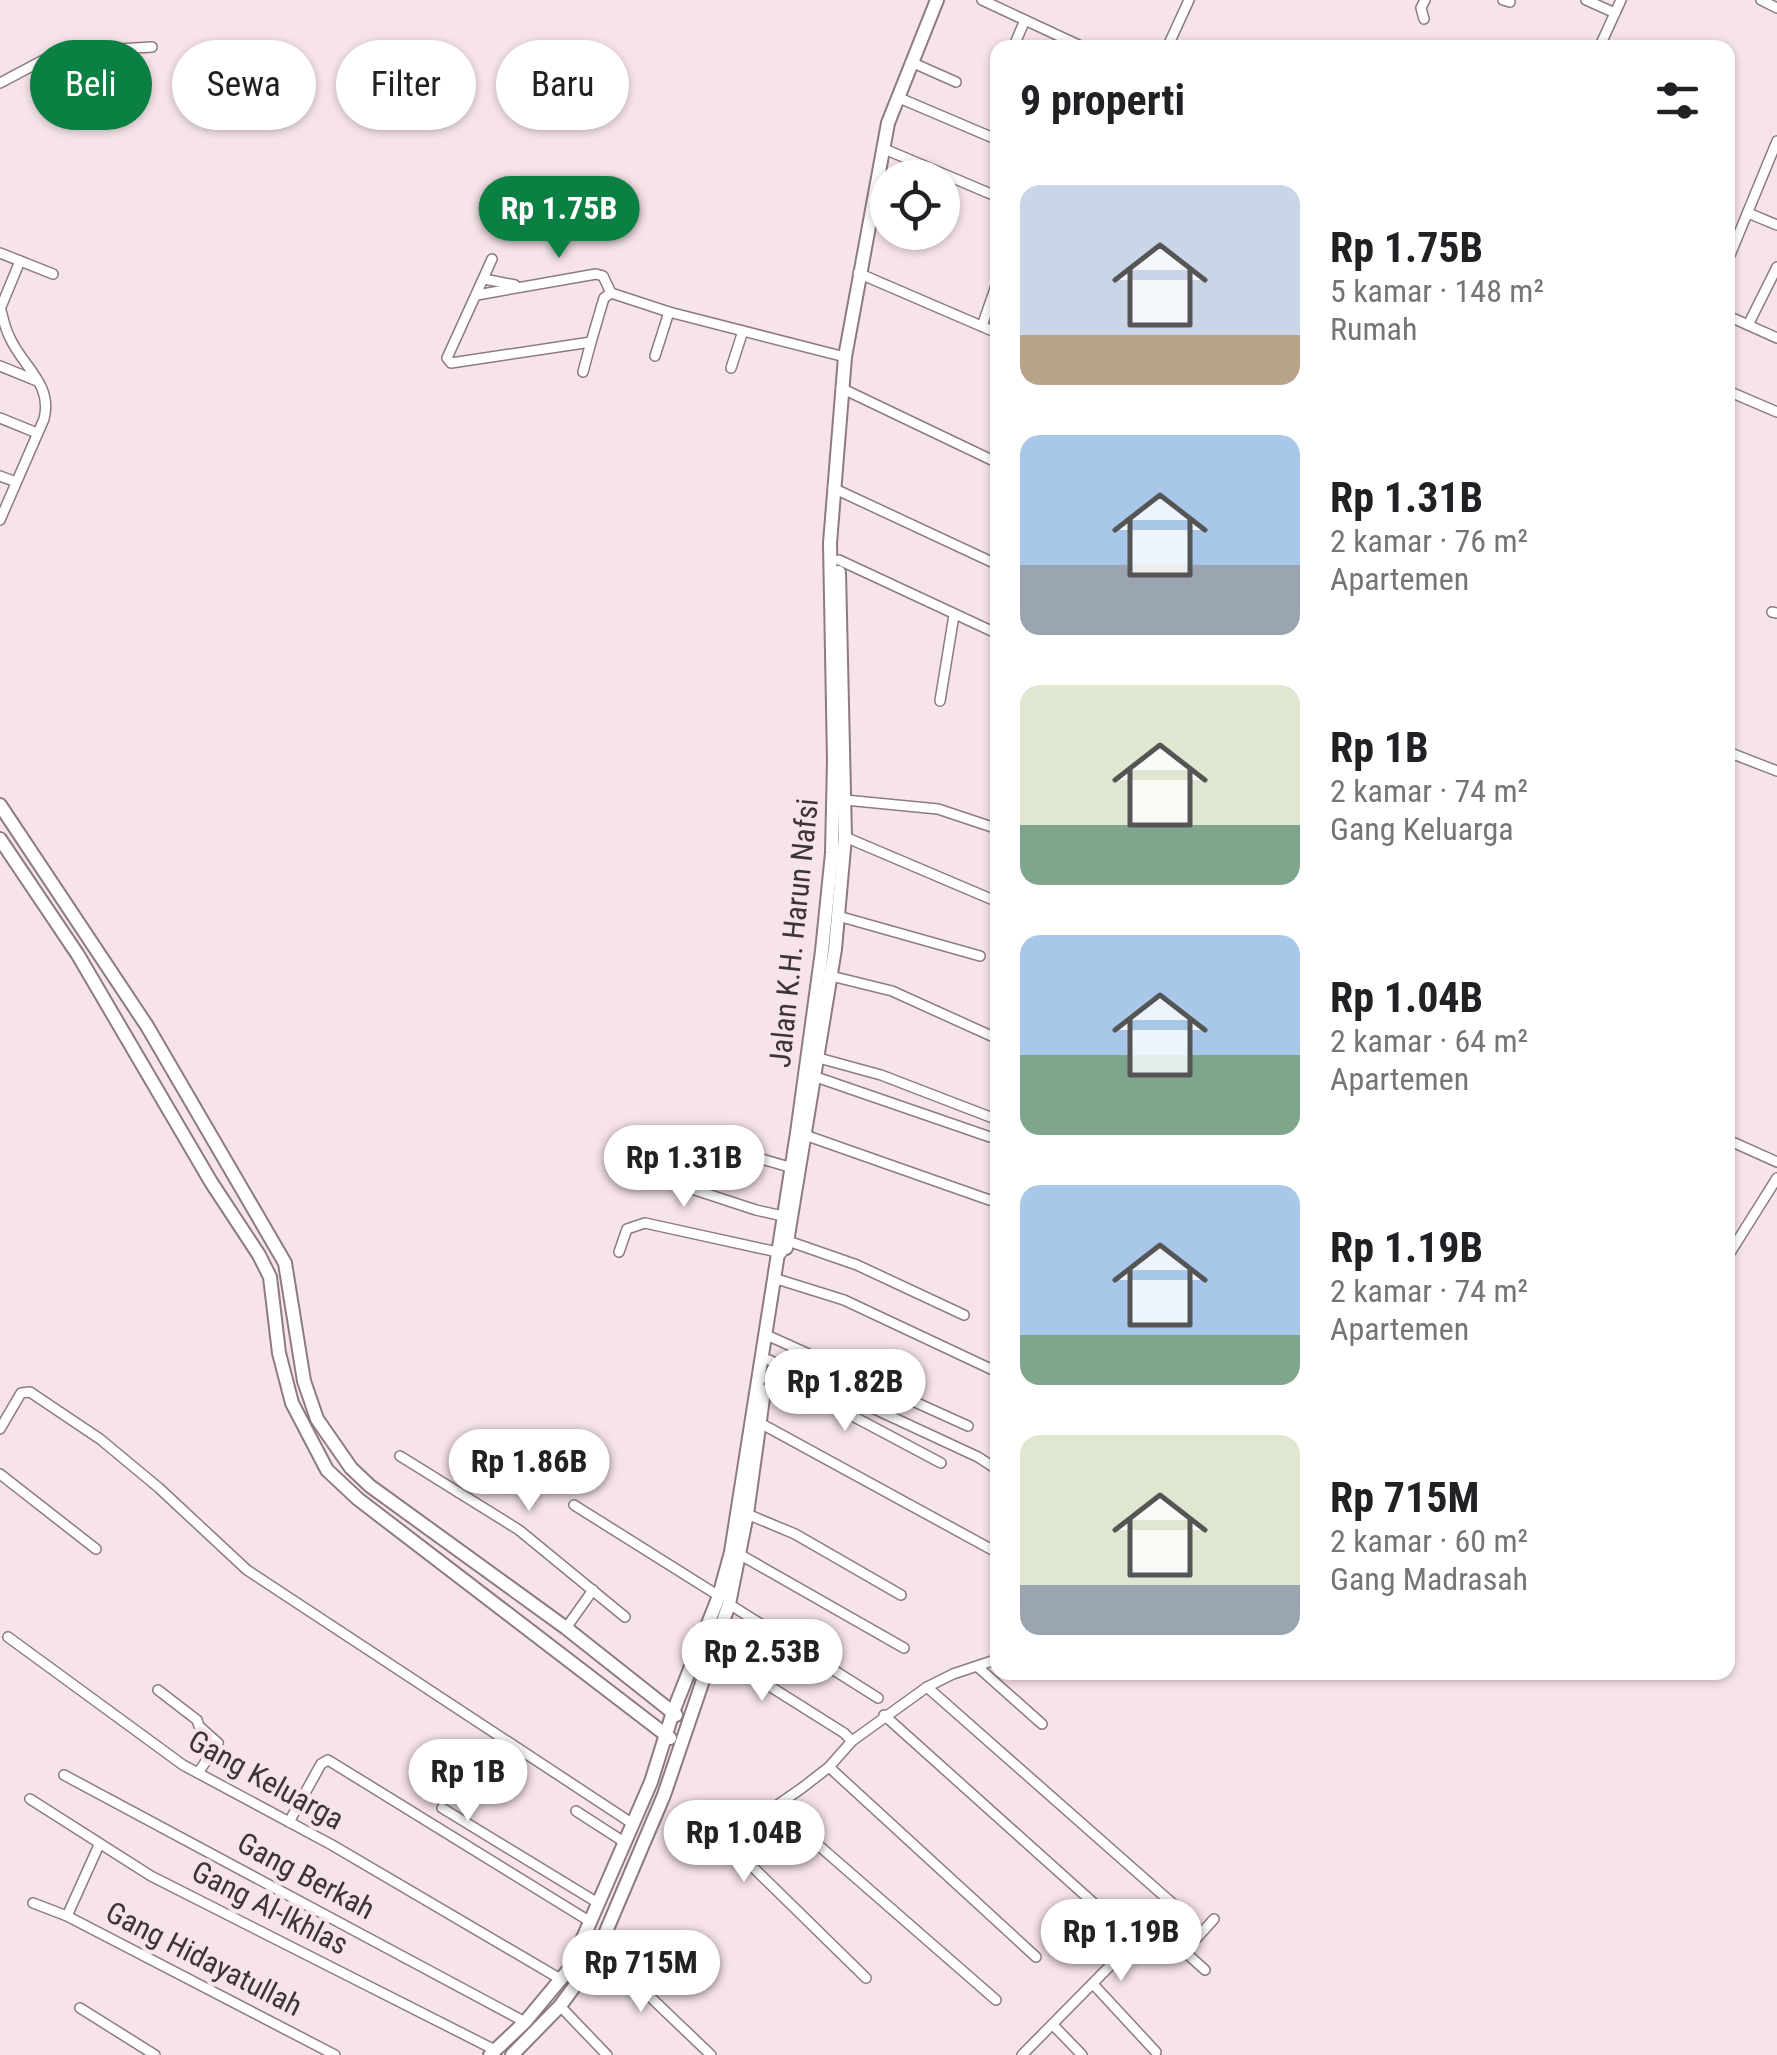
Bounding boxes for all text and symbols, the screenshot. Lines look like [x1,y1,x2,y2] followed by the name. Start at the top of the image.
[30,40,152,130] chip: Beli
[172,40,316,130] chip: Sewa
[336,40,476,130] chip: Filter
[496,40,629,130] chip: Baru
[1650,73,1705,128] icon: filters
[1020,76,1185,125] text: 9 properti
[870,160,960,250] map controls
[870,160,960,250] button: locate
[456,176,662,261] pin: Rp 1.75B
[501,189,617,227] text: Rp 1.75B
[1330,223,1483,272] text: Rp 1.75B
[1100,225,1220,345] icon: home
[1330,272,1544,310] text: 5 kamar · 148 m²
[1330,310,1417,348] text: Rumah
[1330,473,1483,522] text: Rp 1.31B
[1100,475,1220,595] icon: home
[1330,522,1528,560] text: 2 kamar · 76 m²
[1330,560,1469,598] text: Apartemen
[1330,723,1429,772] text: Rp 1B
[1100,725,1220,845] icon: home
[1330,772,1528,810] text: 2 kamar · 74 m²
[762,797,825,1069] street label: Jalan K.H. Harun Nafsi
[1330,810,1514,848] text: Gang Keluarga
[1330,973,1483,1022] text: Rp 1.04B
[1100,975,1220,1095] icon: home
[1330,1022,1528,1060] text: 2 kamar · 64 m²
[1330,1060,1469,1098] text: Apartemen
[581,1125,787,1210] pin: Rp 1.31B
[626,1138,742,1176] text: Rp 1.31B
[1330,1223,1483,1272] text: Rp 1.19B
[1100,1225,1220,1345] icon: home
[1330,1272,1528,1310] text: 2 kamar · 74 m²
[1330,1310,1469,1348] text: Apartemen
[742,1349,948,1434] pin: Rp 1.82B
[787,1362,903,1400] text: Rp 1.82B
[426,1429,632,1514] pin: Rp 1.86B
[471,1442,587,1480] text: Rp 1.86B
[1330,1473,1479,1522] text: Rp 715M
[1100,1475,1220,1595] icon: home
[1330,1522,1528,1560] text: 2 kamar · 60 m²
[1330,1560,1528,1598] text: Gang Madrasah
[659,1619,865,1704] pin: Rp 2.53B
[704,1632,820,1670] text: Rp 2.53B
[182,1723,350,1837] street label: Gang Keluarga
[398,1739,538,1824] pin: Rp 1B
[430,1752,506,1790] text: Rp 1B
[641,1800,847,1885] pin: Rp 1.04B
[686,1813,802,1851] text: Rp 1.04B
[232,1825,381,1926] street label: Gang Berkah
[186,1853,354,1962] street label: Gang Al-Ikhlas
[100,1894,308,2023] street label: Gang Hidayatullah
[1018,1899,1224,1984] pin: Rp 1.19B
[1063,1912,1179,1950] text: Rp 1.19B
[549,1930,733,2015] pin: Rp 715M
[584,1943,698,1981] text: Rp 715M

